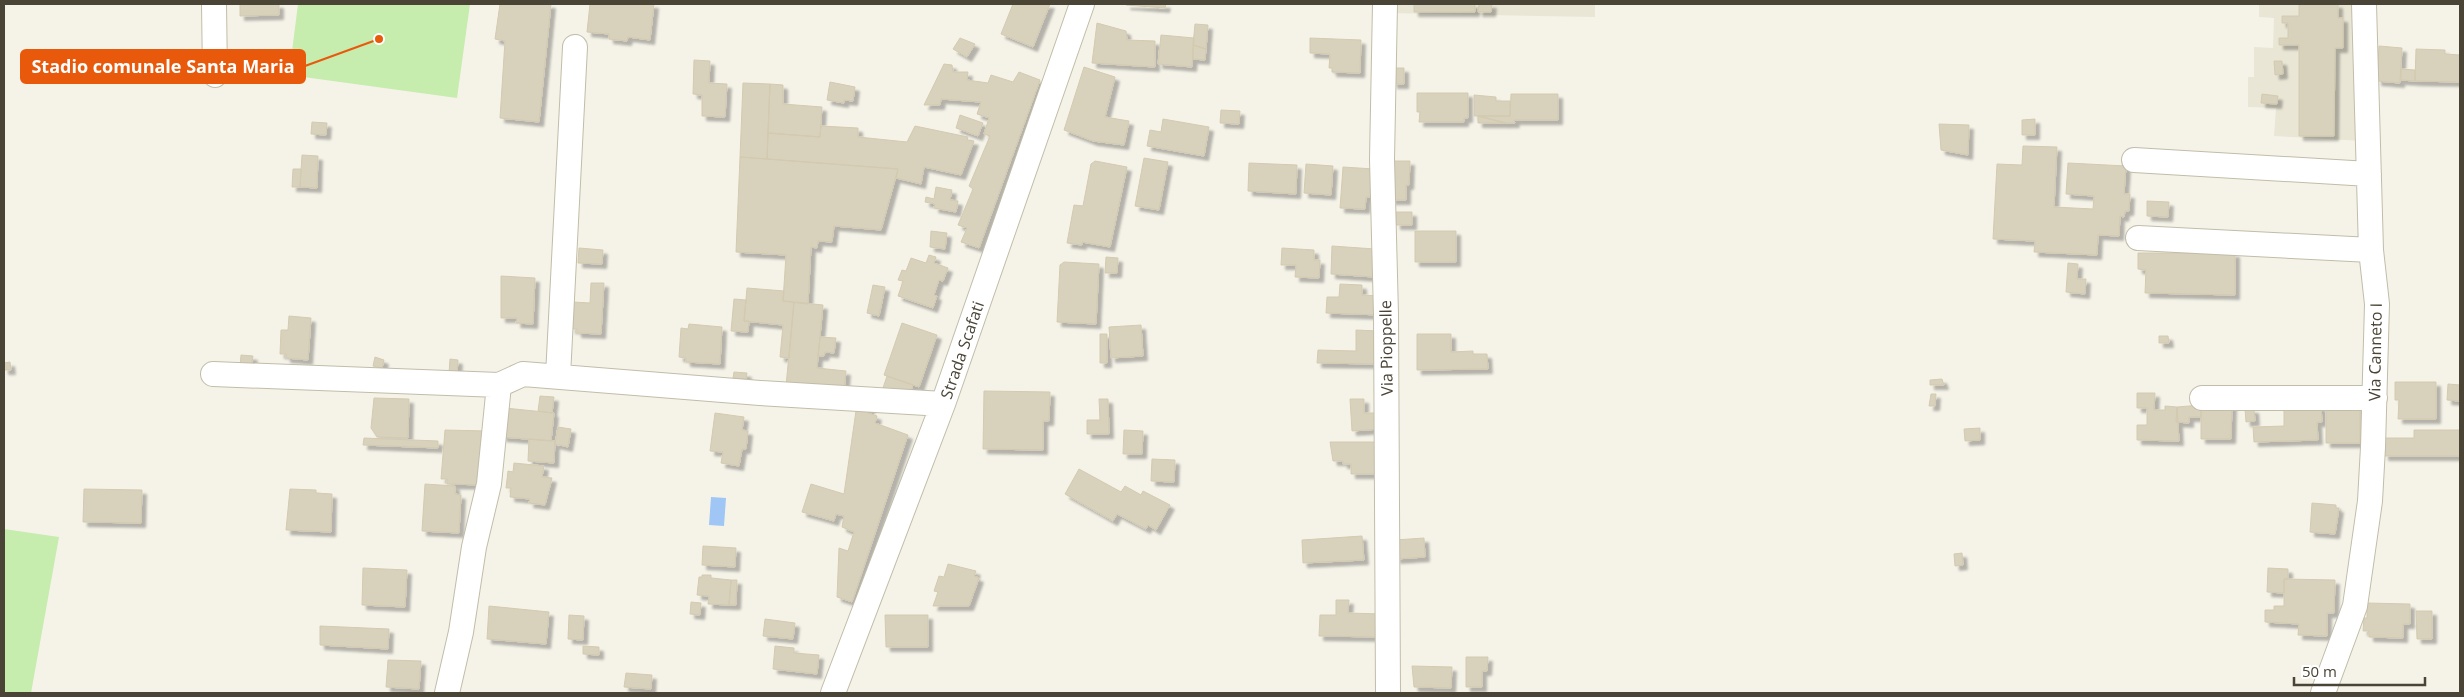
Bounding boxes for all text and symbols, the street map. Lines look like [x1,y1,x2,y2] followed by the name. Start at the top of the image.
[21,50,305,83] callout: Stadio comunale Santa Maria
[31,54,295,78] text: Stadio comunale Santa Maria
[935,298,989,402] street label: Strada Scafati
[1374,300,1398,396] street label: Via Pioppelle
[2363,303,2387,401] street label: Via Canneto I
[2294,654,2425,686] scale bar
[2302,661,2337,681] text: 50 m

